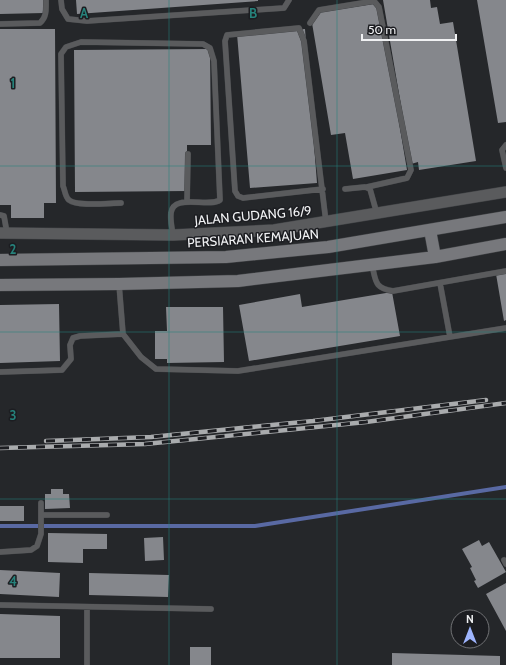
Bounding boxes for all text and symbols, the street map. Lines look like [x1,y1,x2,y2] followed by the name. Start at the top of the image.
[80,5,89,21] text: A
[249,5,257,21] text: B
[362,16,456,42] scale bar
[368,22,396,37] text: 50 m
[11,75,15,91] text: 1
[193,202,312,228] street label: JALAN GUDANG 16/9
[187,225,319,251] street label: PERSIARAN KEMAJUAN
[10,241,17,257] text: 2
[9,407,17,423] text: 3
[9,573,17,589] text: 4
[450,609,490,649] north arrow
[466,612,474,626] text: N

